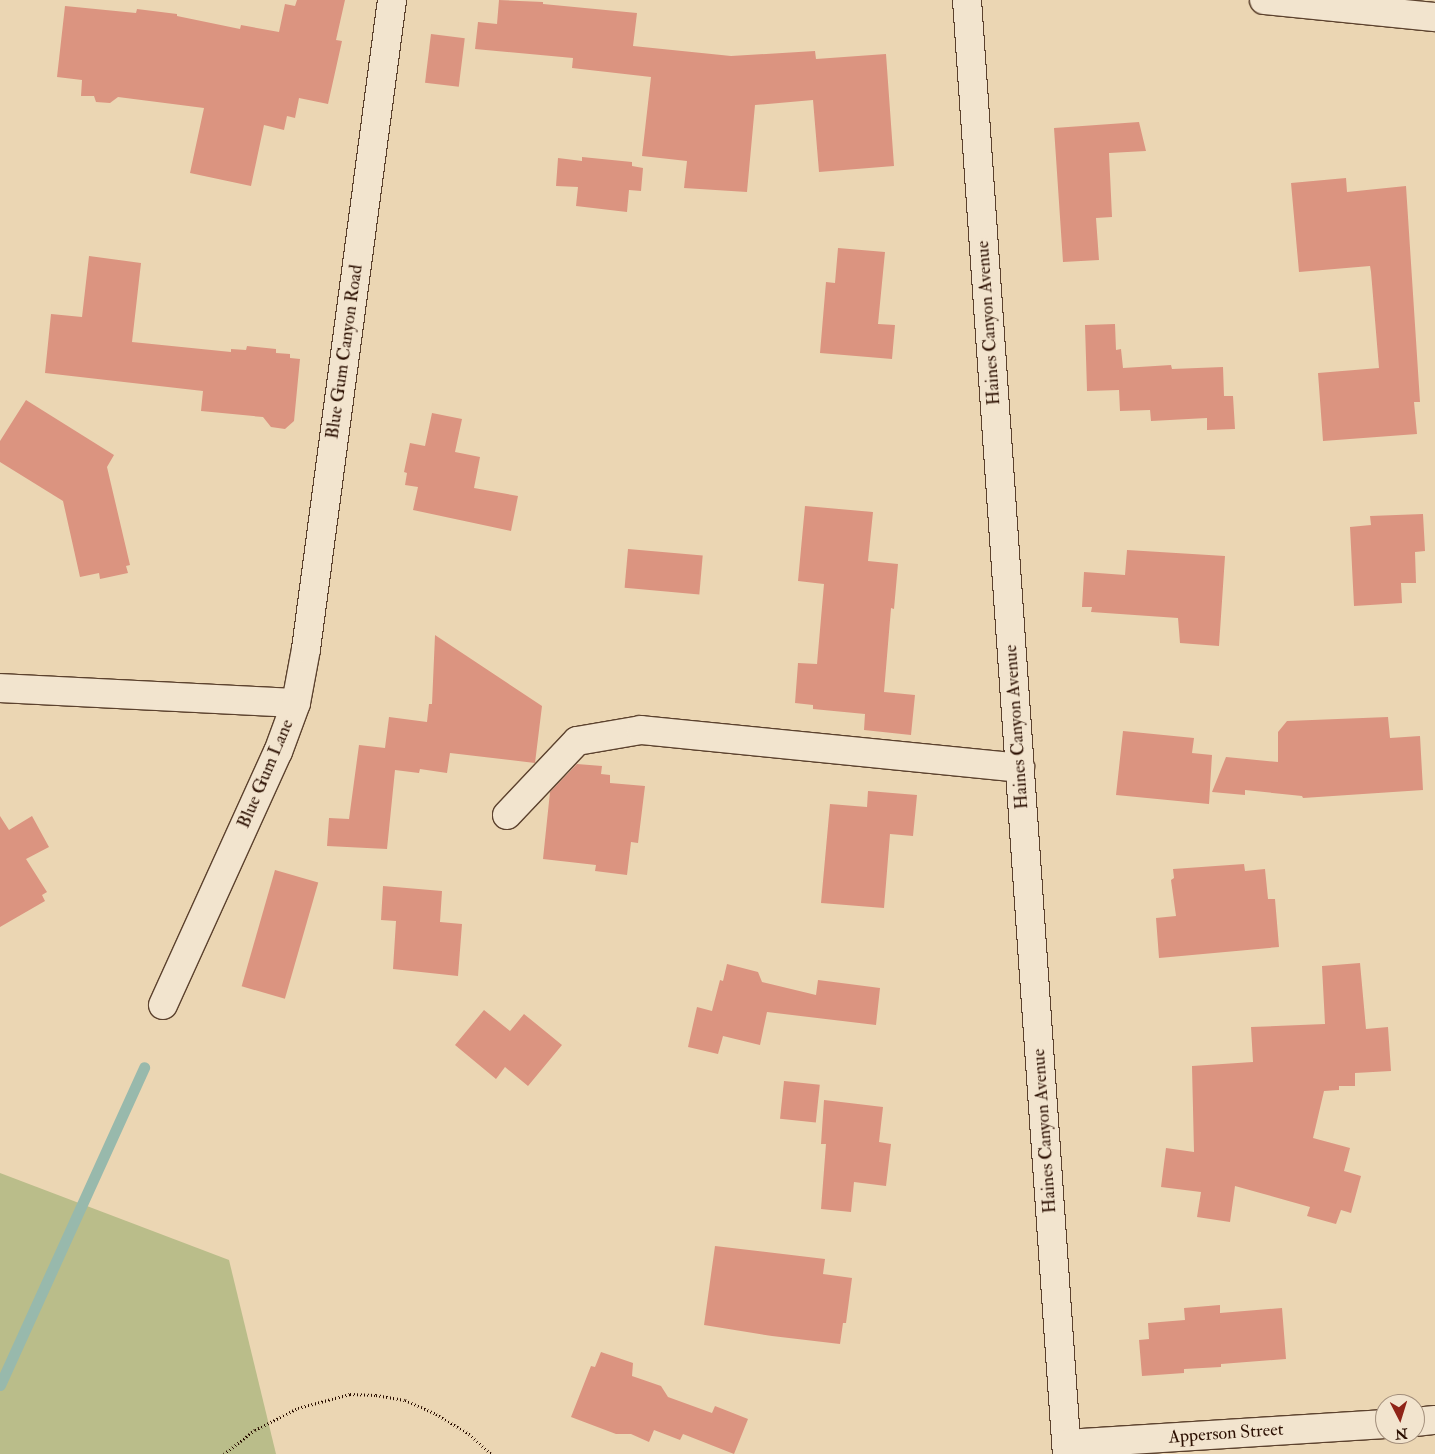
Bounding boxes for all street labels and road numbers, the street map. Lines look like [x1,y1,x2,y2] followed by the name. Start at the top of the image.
[972,240,1006,406] street label: Haines Canyon Avenue
[322,263,368,441] street label: Blue Gum Canyon Road
[1000,644,1034,810] street label: Haines Canyon Avenue
[233,716,299,832] street label: Blue Gum Lane
[1028,1048,1062,1214] street label: Haines Canyon Avenue
[1168,1419,1284,1449] street label: Apperson Street

